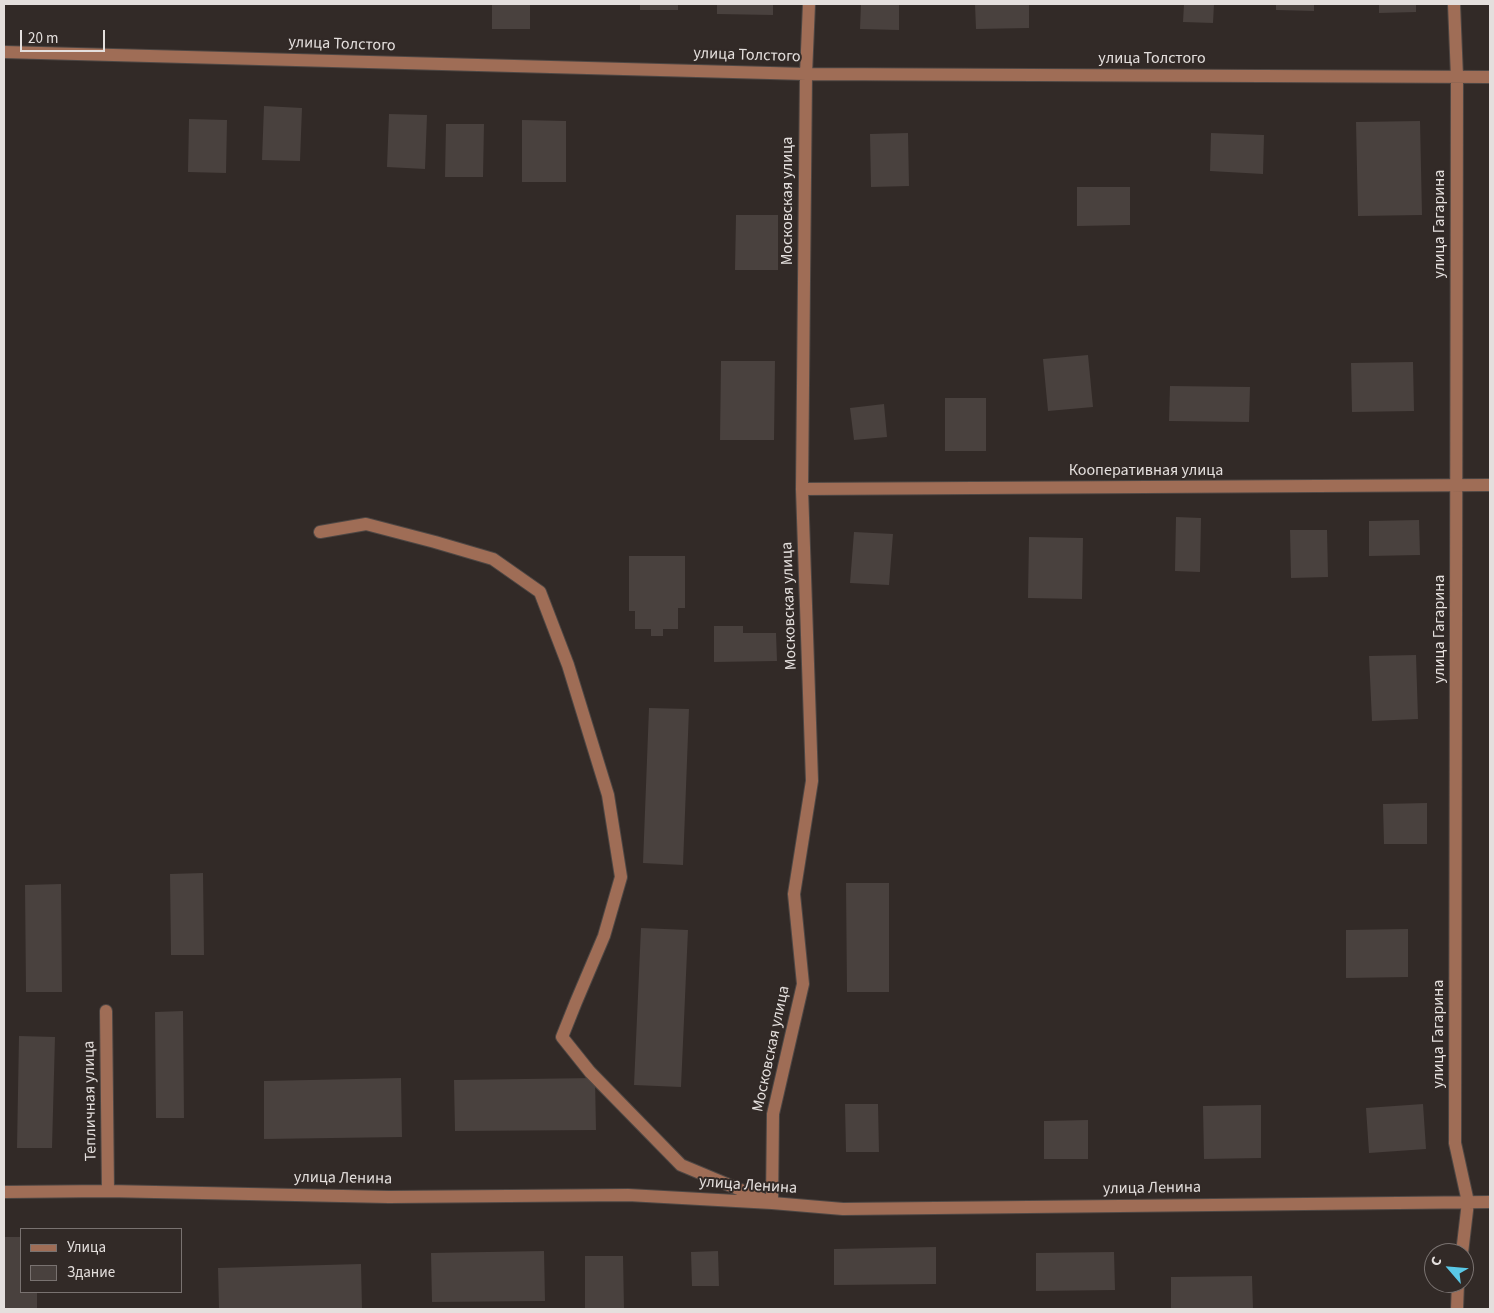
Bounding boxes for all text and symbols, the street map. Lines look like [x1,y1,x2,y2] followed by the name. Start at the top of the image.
[22,20,108,52] scale bar
[28,28,58,49] text: 20 m
[288,34,396,56] street label: улица Толстого
[693,45,801,67] street label: улица Толстого
[1098,49,1206,69] street label: улица Толстого
[778,137,798,265] street label: Московская улица
[1430,170,1450,278] street label: улица Гагарина
[1069,461,1223,481] street label: Кооперативная улица
[778,541,802,671] street label: Московская улица
[1430,575,1450,683] street label: улица Гагарина
[1429,980,1449,1088] street label: улица Гагарина
[749,984,795,1114] street label: Московская улица
[80,1041,102,1161] street label: Тепличная улица
[294,1169,392,1189] street label: улица Ленина
[698,1173,798,1199] street label: улица Ленина
[1103,1179,1201,1199] street label: улица Ленина
[20,1228,182,1293] legend
[67,1237,106,1258] text: Улица
[1424,1243,1474,1293] north arrow
[1426,1253,1447,1270] text: С
[67,1262,115,1283] text: Здание

